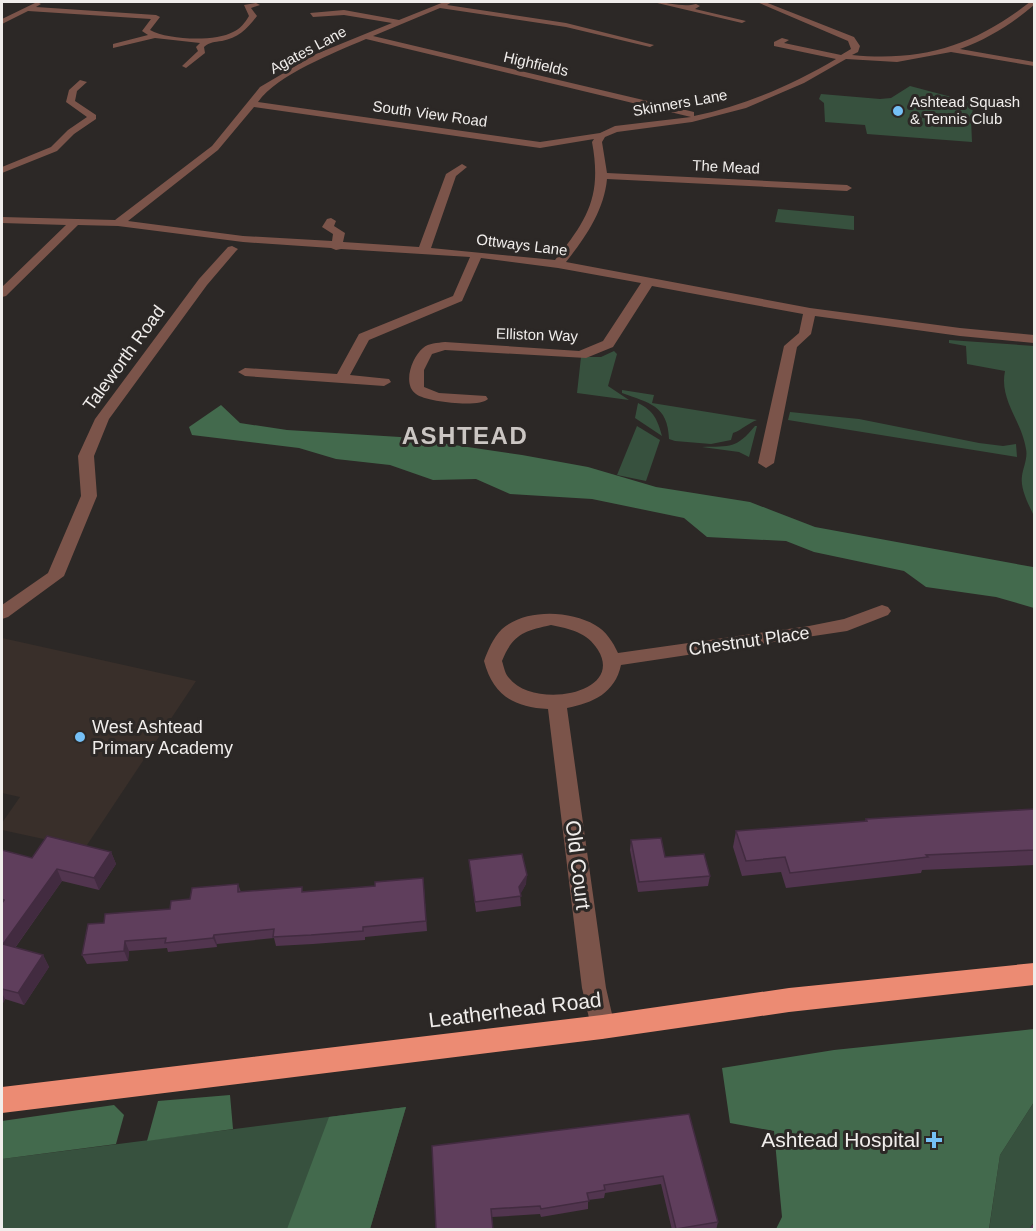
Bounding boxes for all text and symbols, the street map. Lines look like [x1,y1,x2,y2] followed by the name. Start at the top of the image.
[267,22,349,77] street label: Agates Lane
[502,48,570,79] street label: Highfields
[631,86,729,119] street label: Skinners Lane
[910,93,1020,127] place label: Ashtead Squash & Tennis Club
[372,97,489,130] street label: South View Road
[891,104,905,118] marker: Ashtead Squash & Tennis Club
[692,156,760,177] street label: The Mead
[476,230,569,259] street label: Ottways Lane
[79,302,169,414] street label: Taleworth Road
[496,325,579,344] street label: Elliston Way
[402,422,528,449] district label: ASHTEAD
[687,623,811,659] street label: Chestnut Place
[92,717,233,758] place label: West Ashtead Primary Academy
[73,730,87,744] marker: West Ashtead Primary Academy
[562,819,595,911] street label: Old Court
[427,987,603,1032] street label: Leatherhead Road
[761,1128,920,1151] place label: Ashtead Hospital
[925,1131,943,1149] marker: Ashtead Hospital

